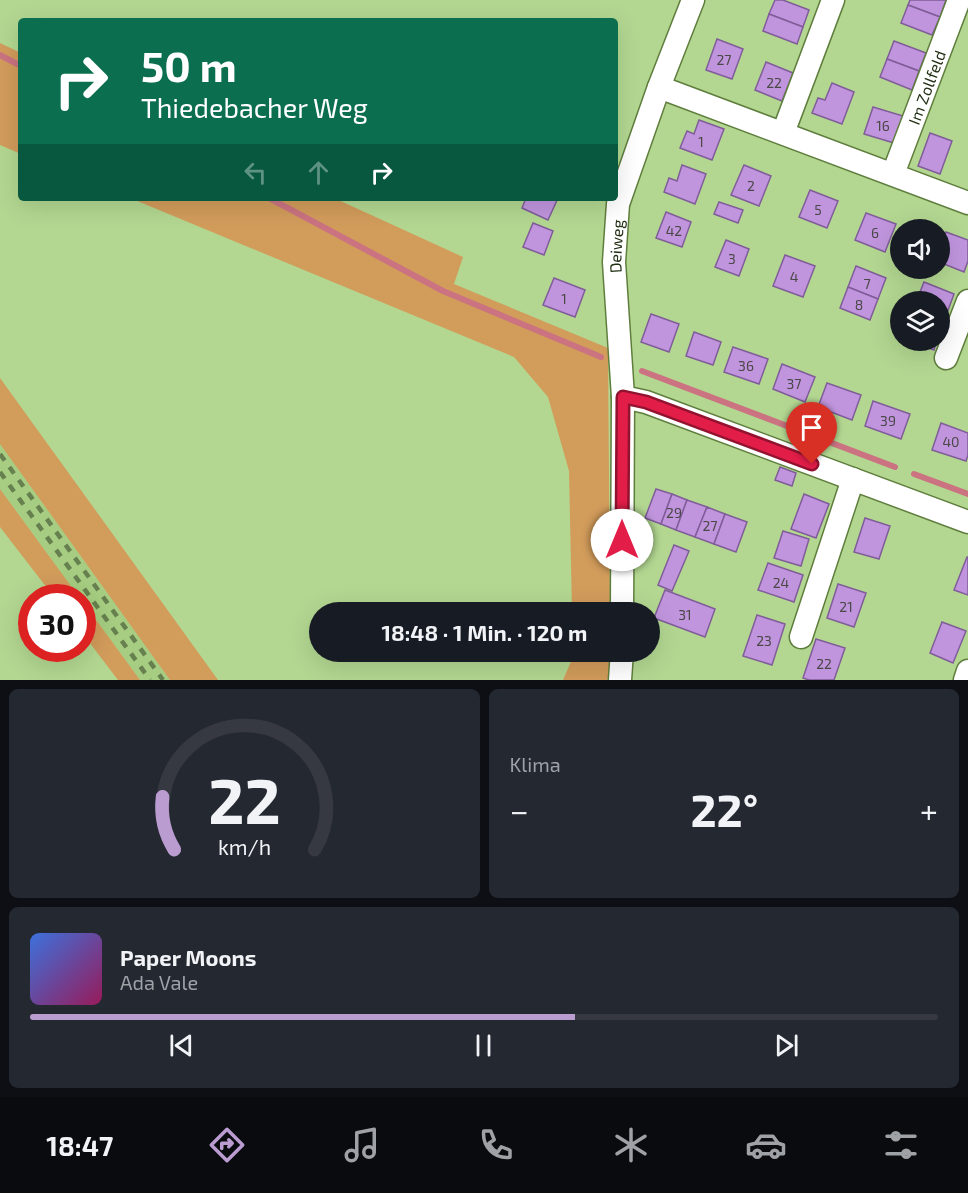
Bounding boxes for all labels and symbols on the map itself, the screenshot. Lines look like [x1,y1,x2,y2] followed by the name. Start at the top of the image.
[903,47,949,127] street label: Im Zollfeld
[716,51,732,68] house number: 27
[766,74,782,91] house number: 22
[876,117,890,134] house number: 16
[698,133,704,150] house number: 1
[747,177,755,194] house number: 2
[814,201,822,218] house number: 5
[604,219,626,274] street label: Deiweg
[666,222,682,239] house number: 42
[871,224,879,241] house number: 6
[728,250,736,267] house number: 3
[790,268,798,285] house number: 4
[863,275,871,292] house number: 7
[561,290,567,307] house number: 1
[855,296,863,313] house number: 8
[738,357,754,374] house number: 36
[787,375,801,392] house number: 37
[786,402,837,464] pin
[880,412,896,429] house number: 39
[942,433,960,450] house number: 40
[666,504,682,521] house number: 29
[590,508,654,572] position arrow
[702,517,718,534] house number: 27
[773,574,789,591] house number: 24
[18,584,96,662] speed limit sign: 30
[839,598,853,615] house number: 21
[678,606,692,623] house number: 31
[756,632,772,649] house number: 23
[816,655,832,672] house number: 22

